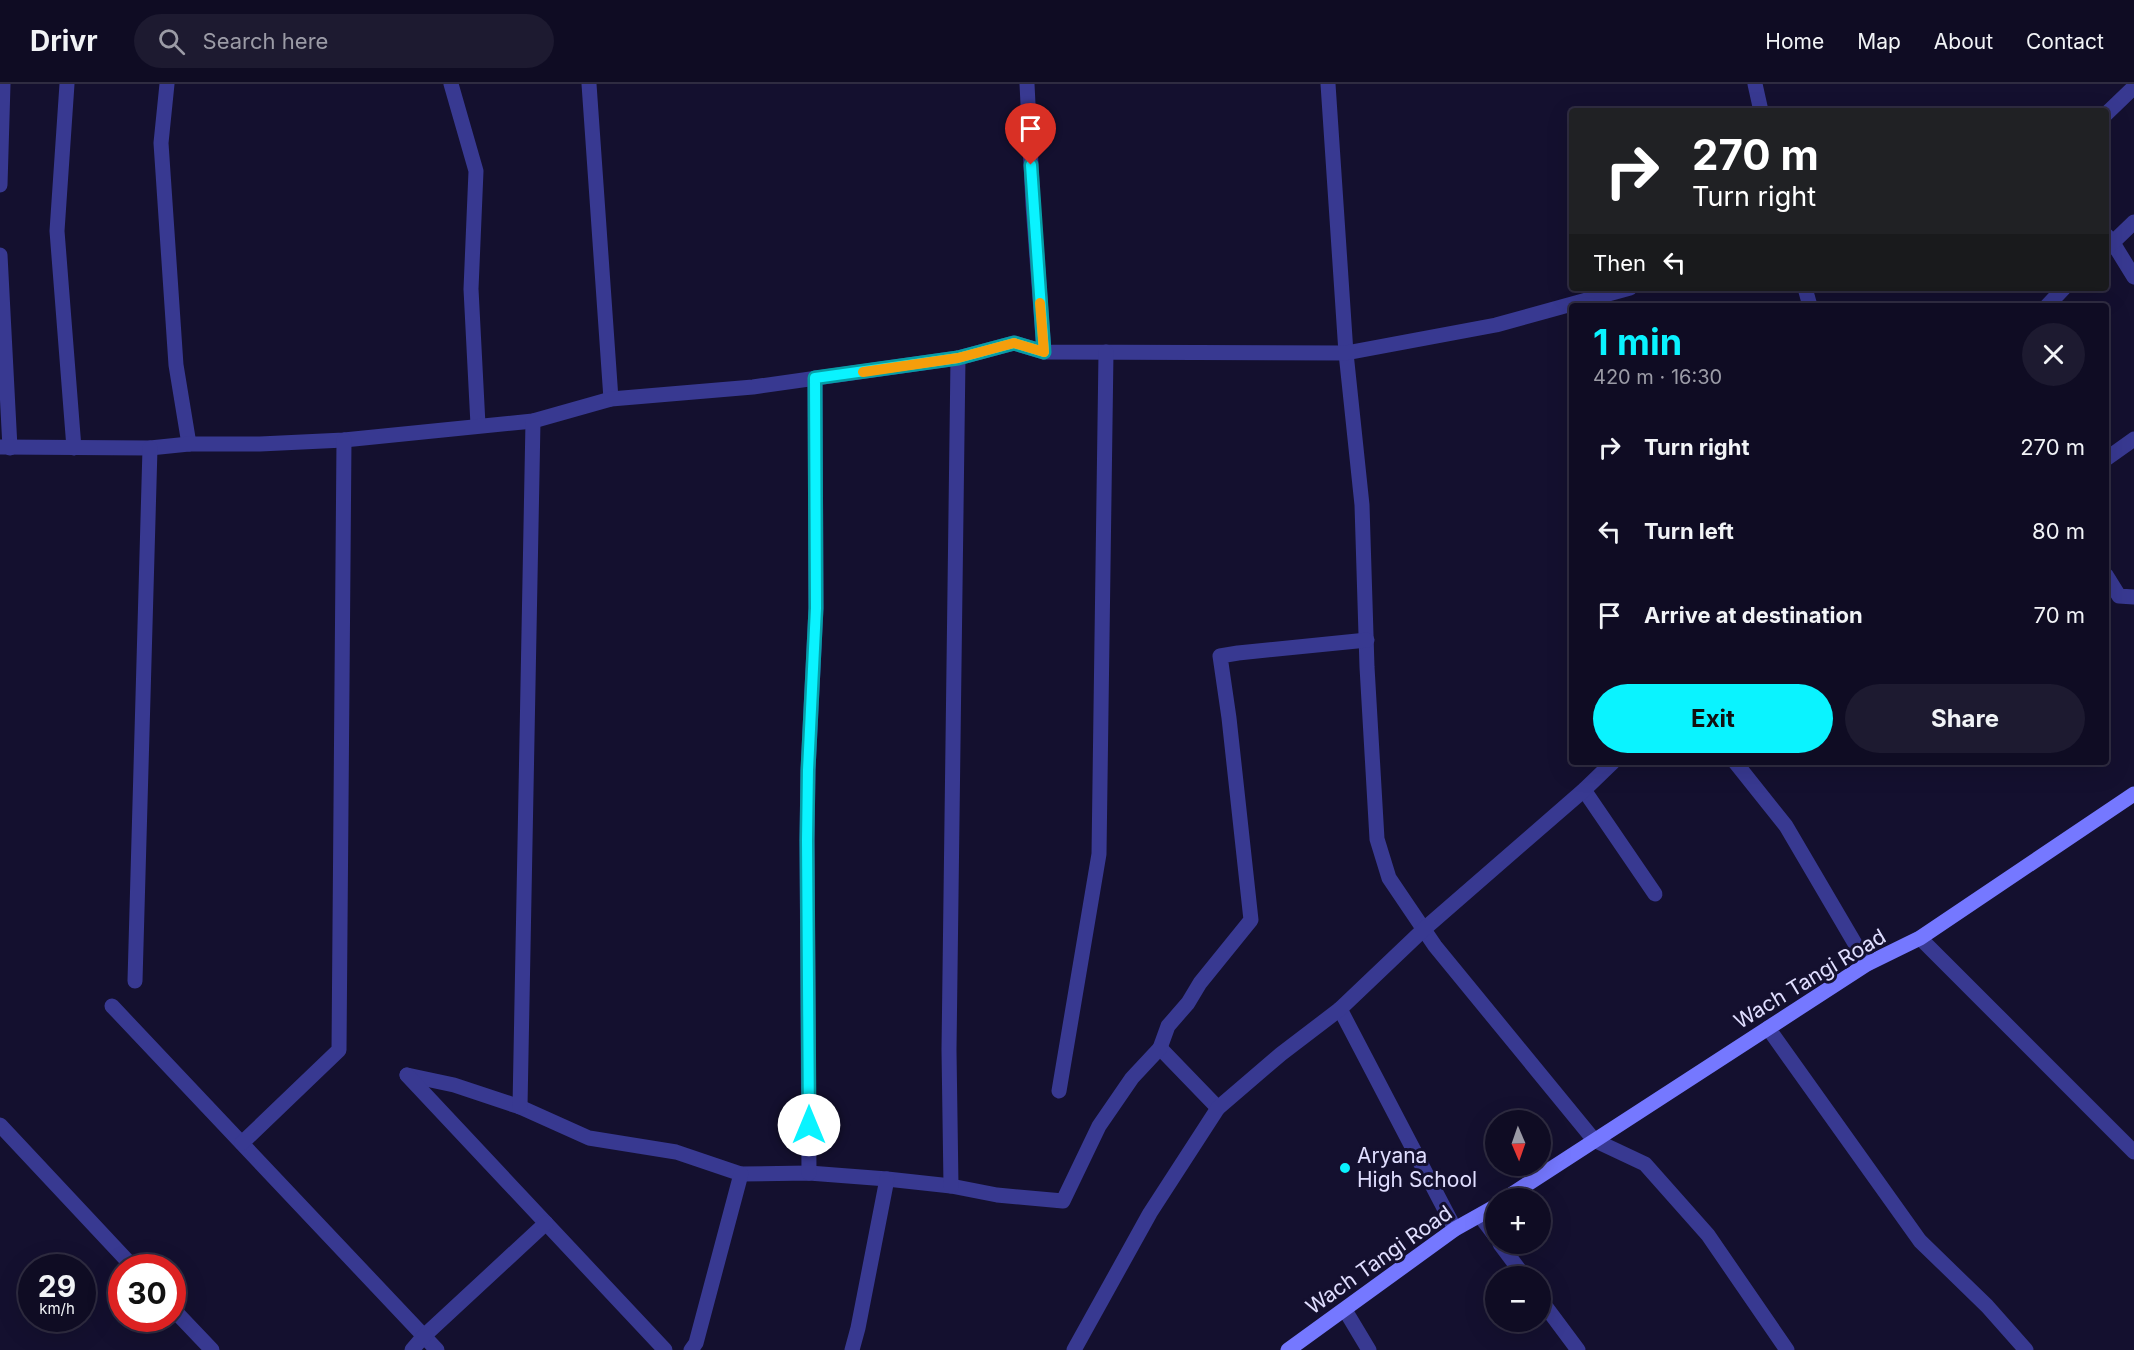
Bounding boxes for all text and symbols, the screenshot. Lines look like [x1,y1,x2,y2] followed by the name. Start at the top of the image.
[134,14,554,68] search box
[30,24,98,58] text: Drivr
[155,25,188,58] icon: search
[203,28,328,54] text: Search here
[1765,29,1824,54] text: Home
[1857,29,1901,54] text: Map
[1934,29,1993,54] text: About
[2026,29,2104,54] text: Contact
[1005,103,1056,165] pin
[1014,112,1047,145] icon: arrive
[1692,129,1819,180] text: 270 m
[1593,132,1671,210] icon: right
[1692,180,1816,213] text: Turn right
[1658,246,1691,279] icon: left
[1593,250,1646,276] text: Then
[1593,320,1682,364] text: 1 min
[2022,323,2085,386] button: close
[1593,365,1722,389] text: 420 m · 16:30
[1593,431,1626,464] icon: right
[1644,434,1750,460] text: Turn right
[2020,434,2085,460] text: 270 m
[1593,515,1626,548] icon: left
[1644,518,1734,544] text: Turn left
[2032,518,2085,544] text: 80 m
[1593,599,1626,632] icon: arrive
[1644,602,1863,628] text: Arrive at destination
[2034,602,2085,628] text: 70 m
[1593,684,1833,753] button: Exit
[1845,684,2085,753] button: Share
[1729,923,1890,1034] street label: Wach Tangi Road
[777,1093,841,1157] position arrow
[1485,1110,1551,1176] north arrow
[1485,1110,1551,1332] map controls
[1357,1143,1477,1192] place label: Aryana High School
[1338,1161,1352,1175] marker: Aryana High School
[1485,1188,1551,1254] button: +
[1301,1200,1457,1319] street label: Wach Tangi Road
[108,1254,186,1332] speed limit sign: 30
[1485,1266,1551,1332] button: −
[38,1268,76,1304] text: 29
[39,1299,75,1318] text: km/h

